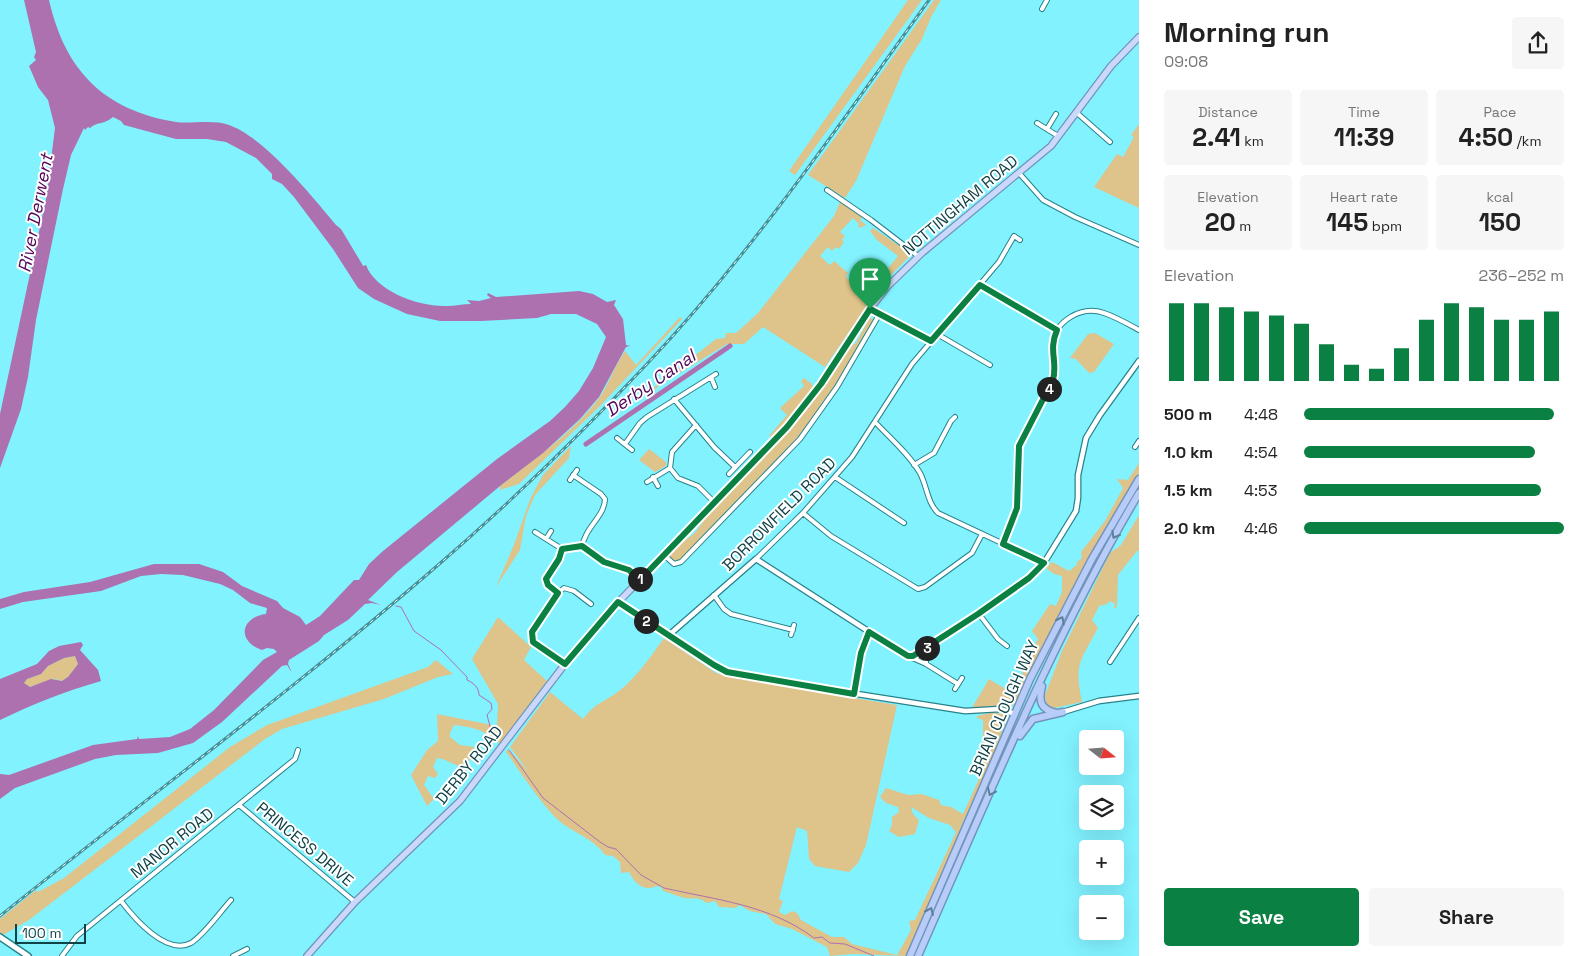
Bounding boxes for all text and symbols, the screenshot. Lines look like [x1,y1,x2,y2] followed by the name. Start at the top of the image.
[1164,14,1329,50] text: Morning run
[1512,17,1564,69] button: share
[1164,51,1208,72] text: 09:08
[1198,103,1258,121] text: Distance
[1348,103,1380,121] text: Time
[1484,103,1516,121] text: Pace
[1192,121,1241,153] text: 2.41
[1334,121,1394,153] text: 11:39
[1459,121,1513,153] text: 4:50
[1241,132,1264,150] text: km
[1513,132,1541,150] text: /km
[12,150,58,274] water label: River Derwent
[898,150,1022,260] street label: NOTTINGHAM ROAD
[1197,188,1259,206] text: Elevation
[1330,188,1398,206] text: Heart rate
[1486,188,1514,206] text: kcal
[1205,206,1236,238] text: 20
[1326,206,1368,238] text: 145
[1479,206,1521,238] text: 150
[1236,217,1251,235] text: m
[1368,217,1402,235] text: bpm
[849,258,891,309] pin
[856,265,884,293] icon: arrive
[1164,265,1234,286] text: Elevation
[1479,265,1564,286] text: 236–252 m
[600,343,702,422] water label: Derby Canal
[1036,376,1062,402] pin: 4
[1045,380,1054,398] text: 4
[1164,404,1212,425] text: 500 m
[1244,404,1278,425] text: 4:48
[1164,442,1213,463] text: 1.0 km
[1244,442,1278,463] text: 4:54
[718,453,840,575] street label: BORROWFIELD ROAD
[1164,480,1212,501] text: 1.5 km
[1244,480,1277,501] text: 4:53
[1164,518,1215,539] text: 2.0 km
[1244,518,1278,539] text: 4:46
[1111,530,1121,539] one-way arrow
[628,566,652,592] pin: 1
[637,570,644,588] text: 1
[634,608,658,634] pin: 2
[642,612,651,630] text: 2
[1055,616,1065,625] one-way arrow
[914,636,940,660] pin: 3
[965,637,1044,779] street label: BRIAN CLOUGH WAY
[923,639,932,657] text: 3
[431,721,507,809] street label: DERBY ROAD
[1079,730,1124,775] north arrow
[1079,730,1124,940] map controls
[1079,785,1124,830] button: layers
[987,787,998,796] one-way arrow
[252,797,358,891] street label: PRINCESS DRIVE
[126,803,218,883] street label: MANOR ROAD
[1079,840,1124,885] button: +
[1164,888,1359,946] button: Save
[1369,888,1564,946] button: Share
[1079,895,1124,940] button: −
[923,907,934,916] one-way arrow
[15,921,86,944] scale bar
[22,924,61,942] text: 100 m

